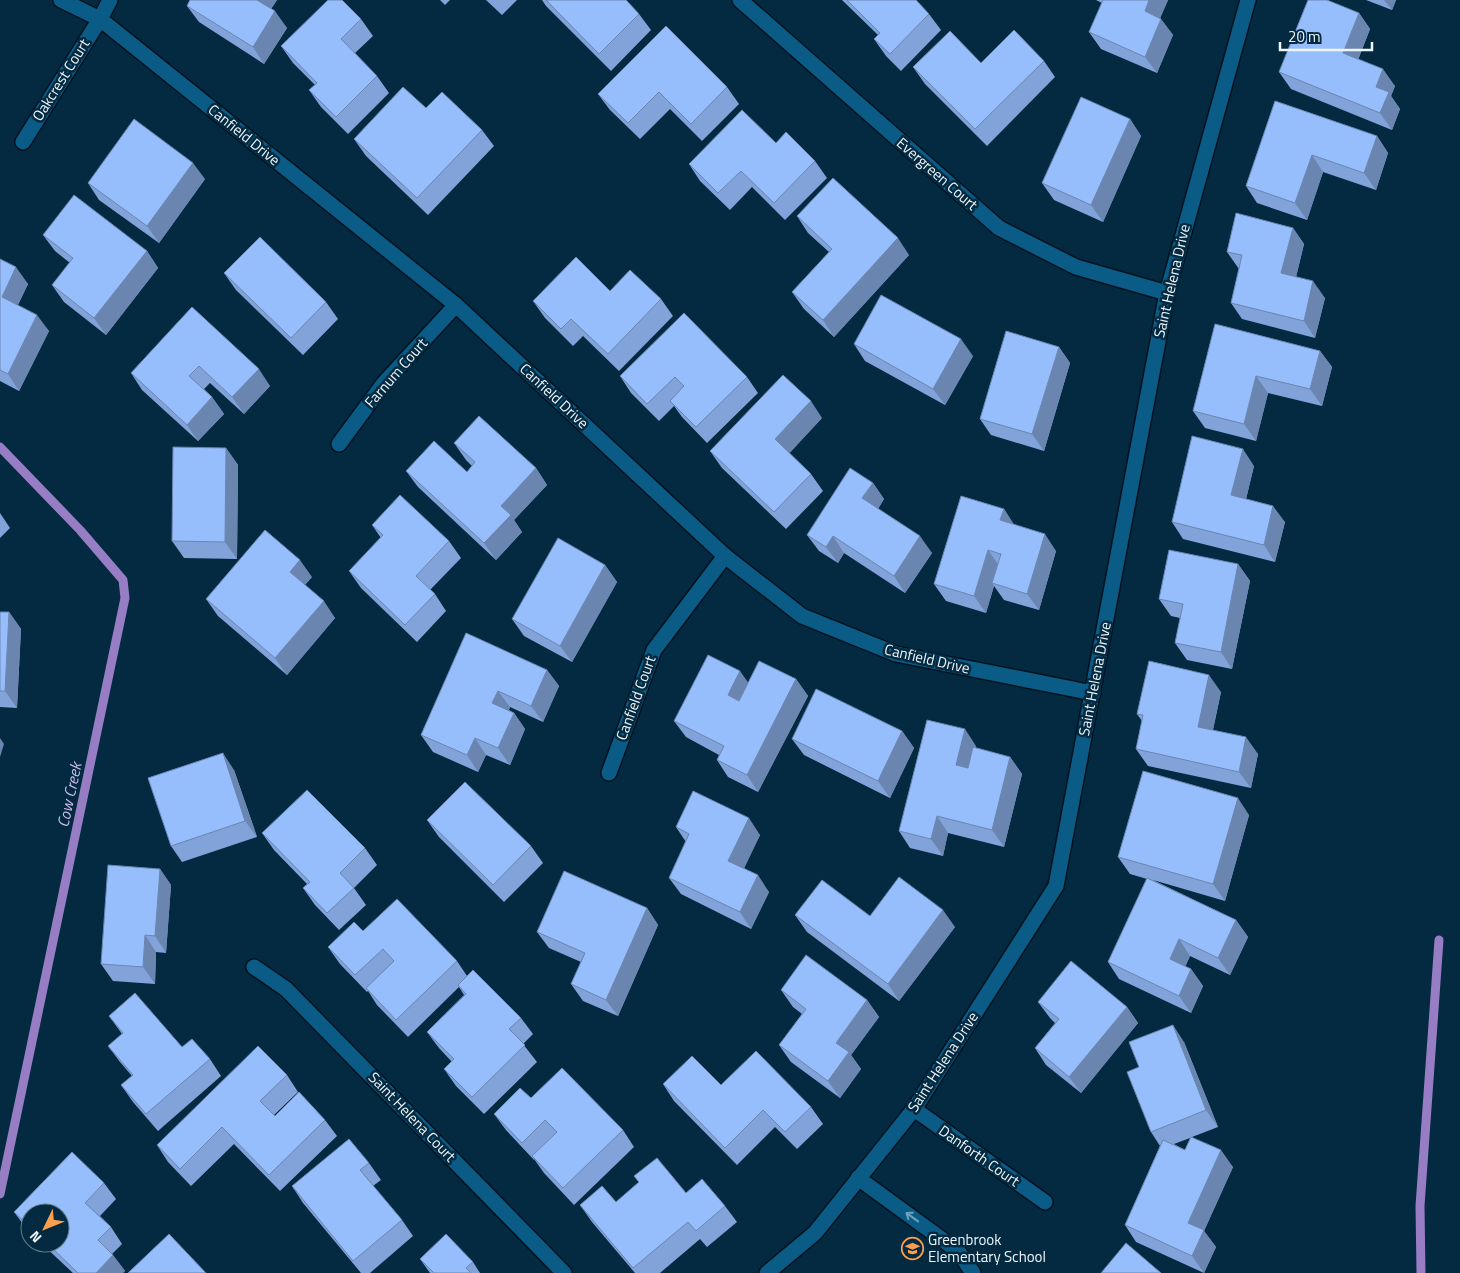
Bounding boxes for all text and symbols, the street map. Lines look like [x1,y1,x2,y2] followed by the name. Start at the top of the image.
[1280,20,1372,52] scale bar
[1288,25,1321,48] text: 20 m
[26,33,95,125] street label: Oakcrest Court
[203,98,285,171] street label: Canfield Drive
[891,132,984,216] street label: Evergreen Court
[1147,222,1196,340] street label: Saint Helena Drive
[359,332,433,413] street label: Farnum Court
[515,358,594,434] street label: Canfield Drive
[1072,620,1117,738] street label: Saint Helena Drive
[882,638,972,680] street label: Canfield Drive
[610,652,662,743] street label: Canfield Court
[50,759,88,830] water label: Cow Creek
[901,1007,984,1117] street label: Saint Helena Drive
[363,1066,462,1167] street label: Saint Helena Court
[934,1119,1025,1192] street label: Danforth Court
[20,1203,70,1253] north arrow
[906,1212,919,1223] one-way arrow
[24,1226,46,1248] text: N
[928,1228,1046,1268] place label: Greenbrook Elementary School
[900,1237,924,1261] school or university icon: Greenbrook Elementary School

